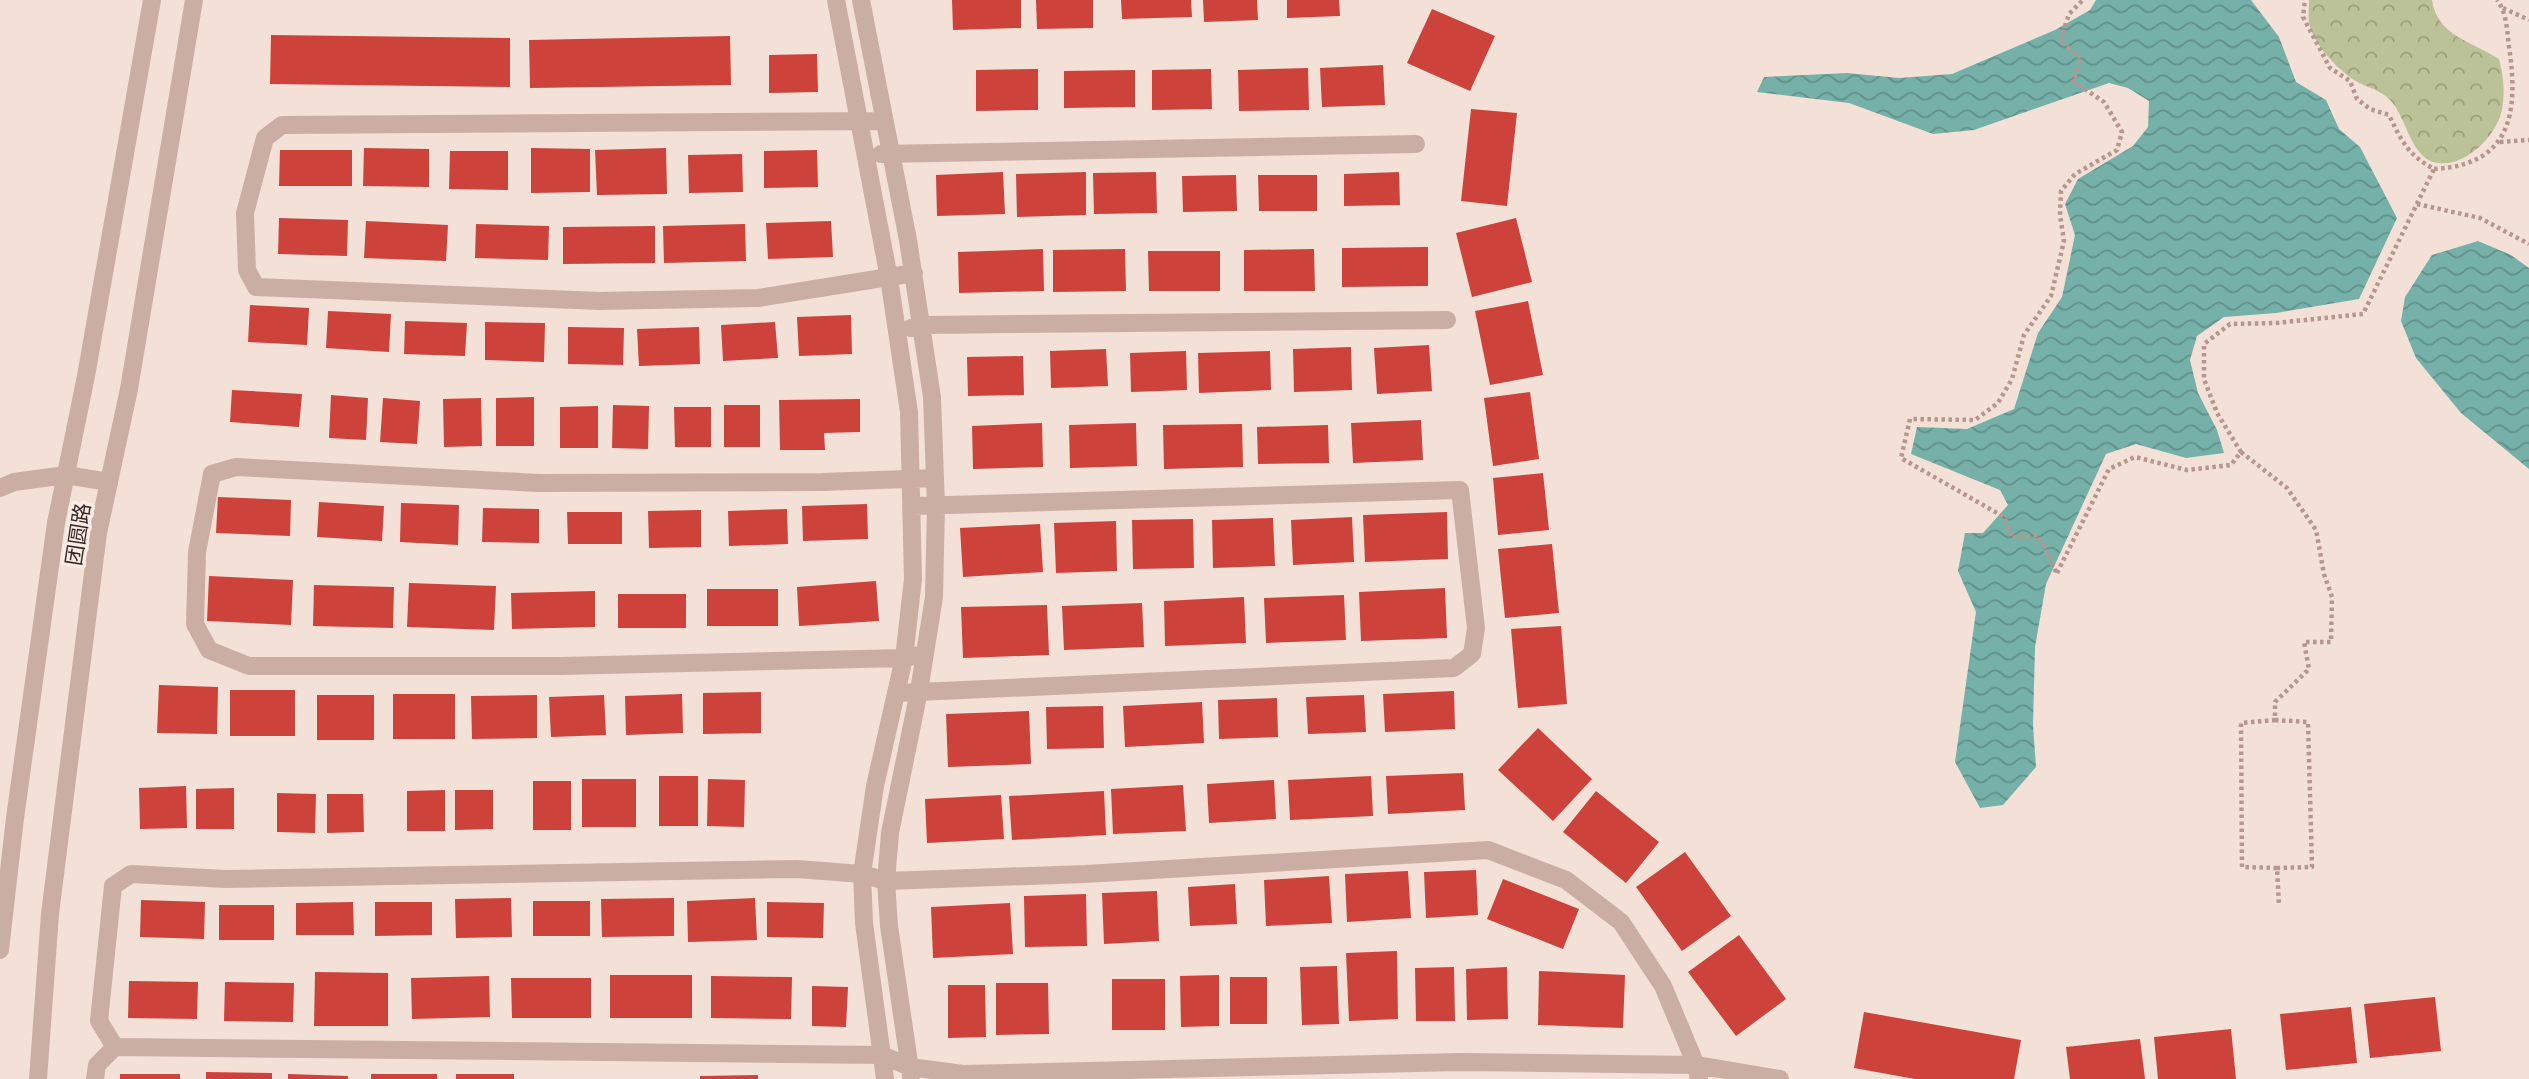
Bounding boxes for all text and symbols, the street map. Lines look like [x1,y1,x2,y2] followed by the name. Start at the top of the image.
[60,501,94,567] street label: 团圆路

